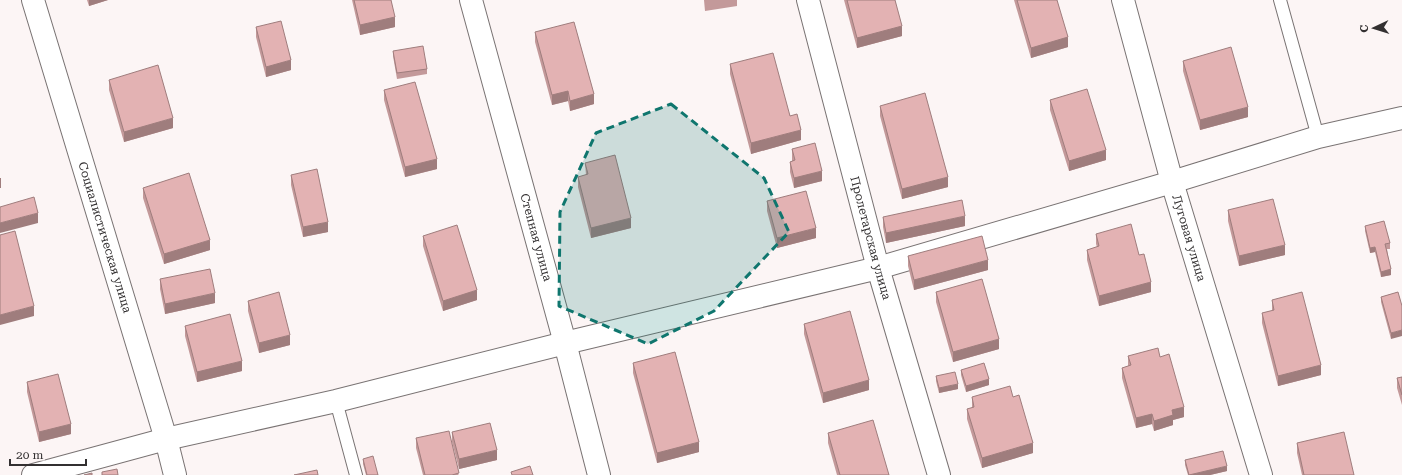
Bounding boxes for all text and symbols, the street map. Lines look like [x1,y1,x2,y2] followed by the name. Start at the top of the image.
[1354,8,1394,48] north arrow
[1358,24,1371,33] text: С
[75,160,135,315] street label: Социалистическая улица
[847,175,894,302] street label: Пролетарская улица
[517,192,555,283] street label: Степная улица
[1169,193,1209,283] street label: Луговая улица
[10,441,86,467] scale bar
[16,448,43,462] text: 20 m

